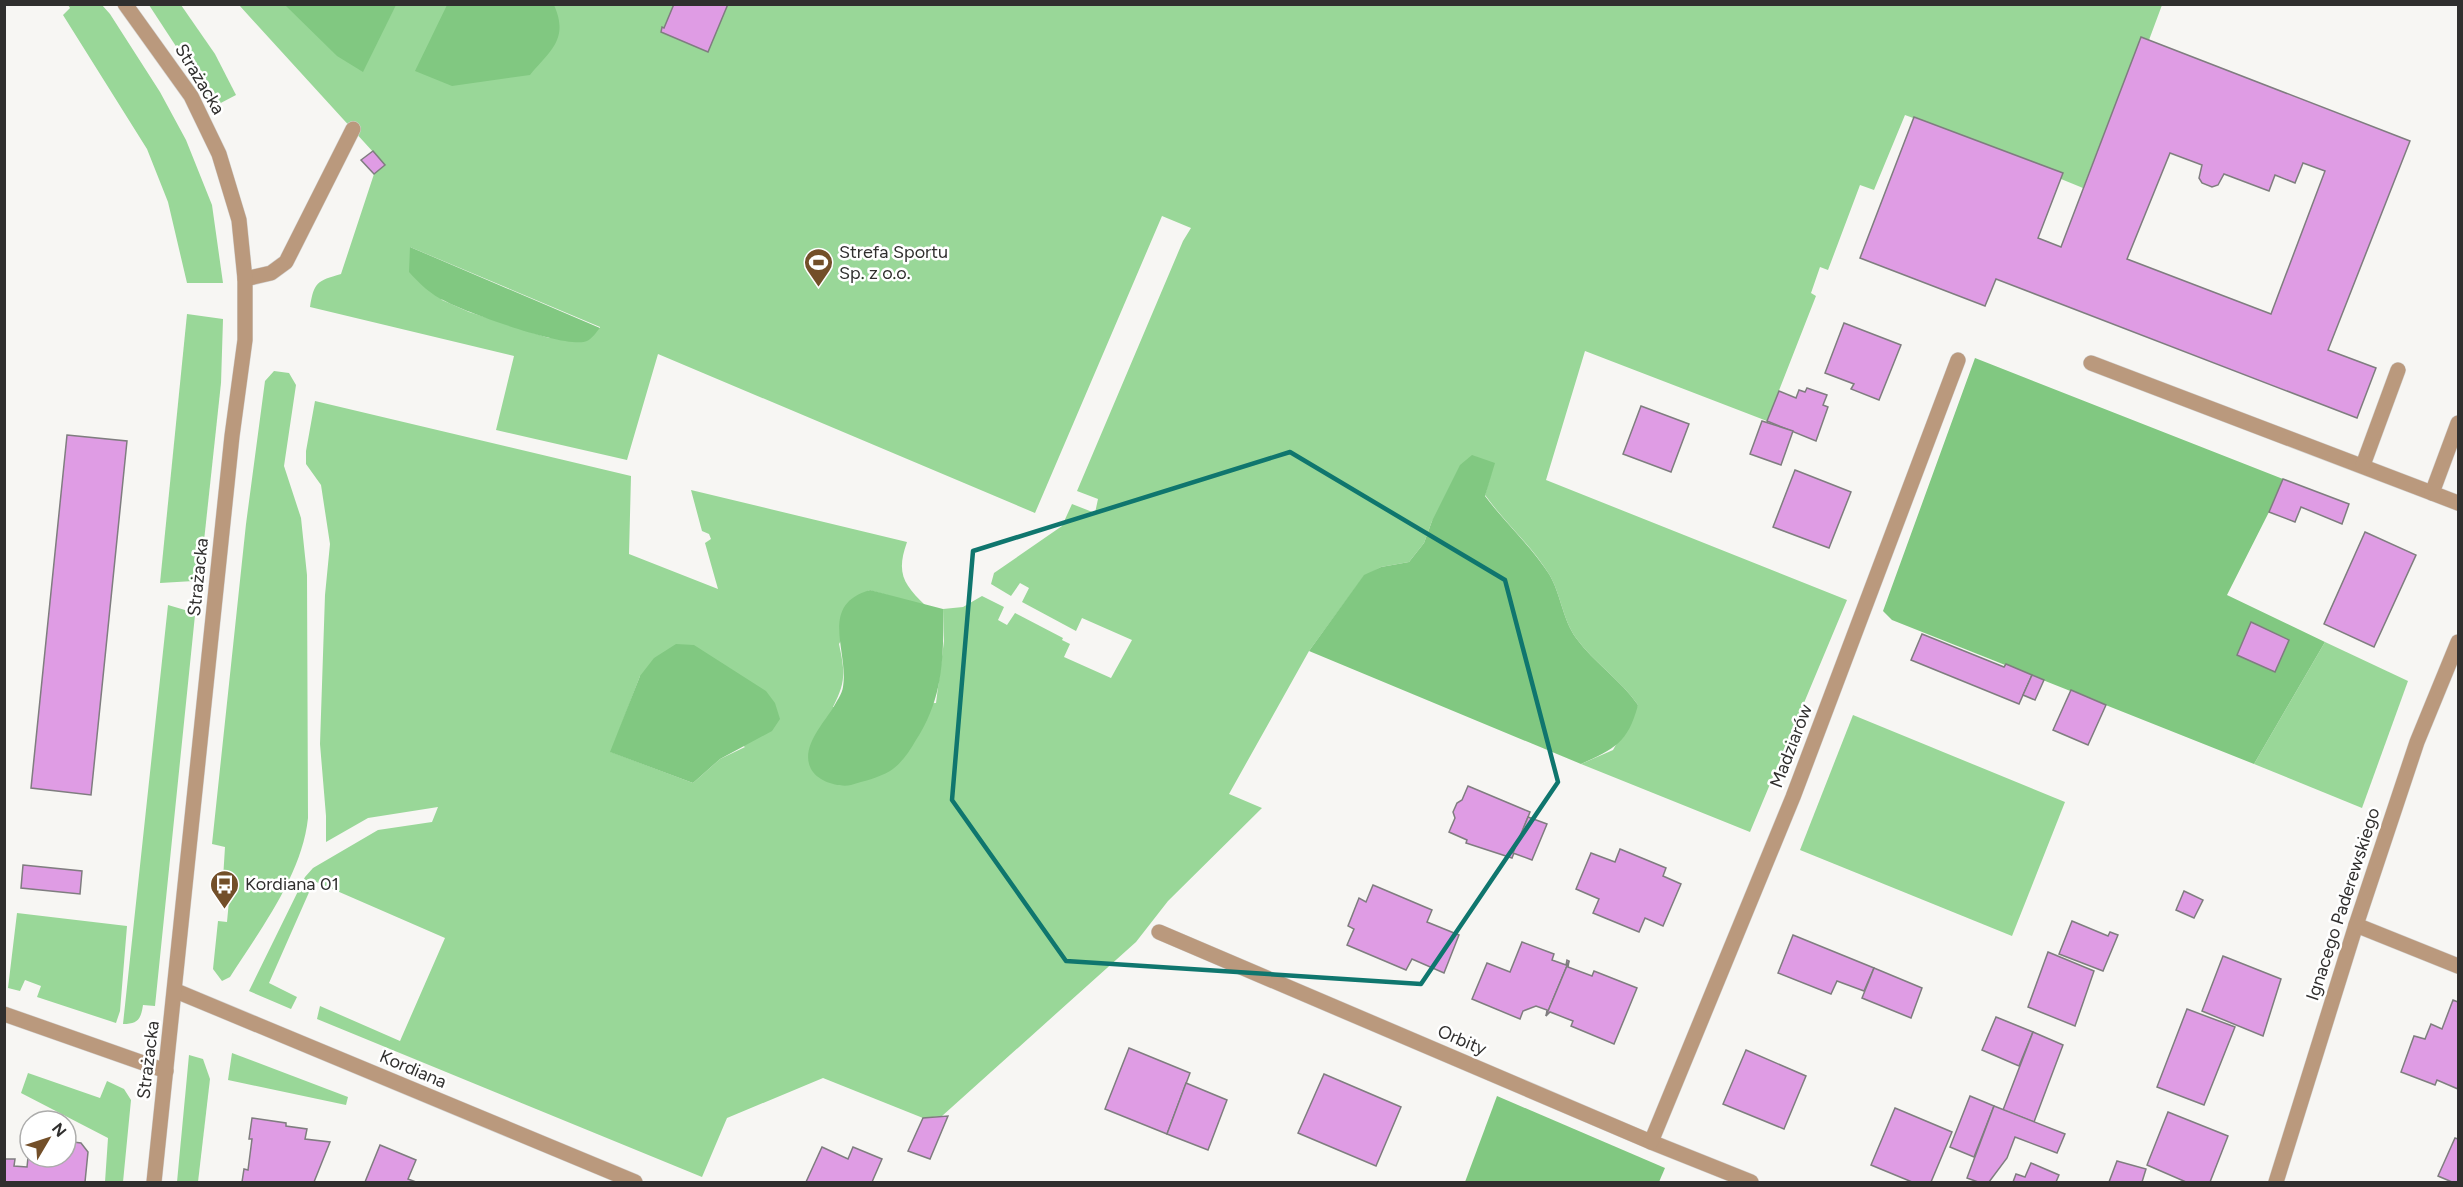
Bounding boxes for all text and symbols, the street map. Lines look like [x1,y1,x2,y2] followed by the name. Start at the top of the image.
[170,40,230,118] street label: Strażacka
[839,241,948,284] place label: Strefa Sportu Sp. z o.o.
[802,246,834,288] sports icon: Strefa Sportu Sp. z o.o.
[183,537,213,617] street label: Strażacka
[1765,701,1817,791] street label: Madziarów
[2301,805,2385,1003] street label: Ignacego Paderewskiego
[208,868,240,910] bus stop icon: Kordiana 01
[245,873,339,895] place label: Kordiana 01
[132,1020,164,1100] street label: Strażacka
[1434,1020,1490,1060] street label: Orbity
[376,1045,450,1093] street label: Kordiana
[18,1109,78,1169] north arrow
[48,1119,71,1141] text: N

